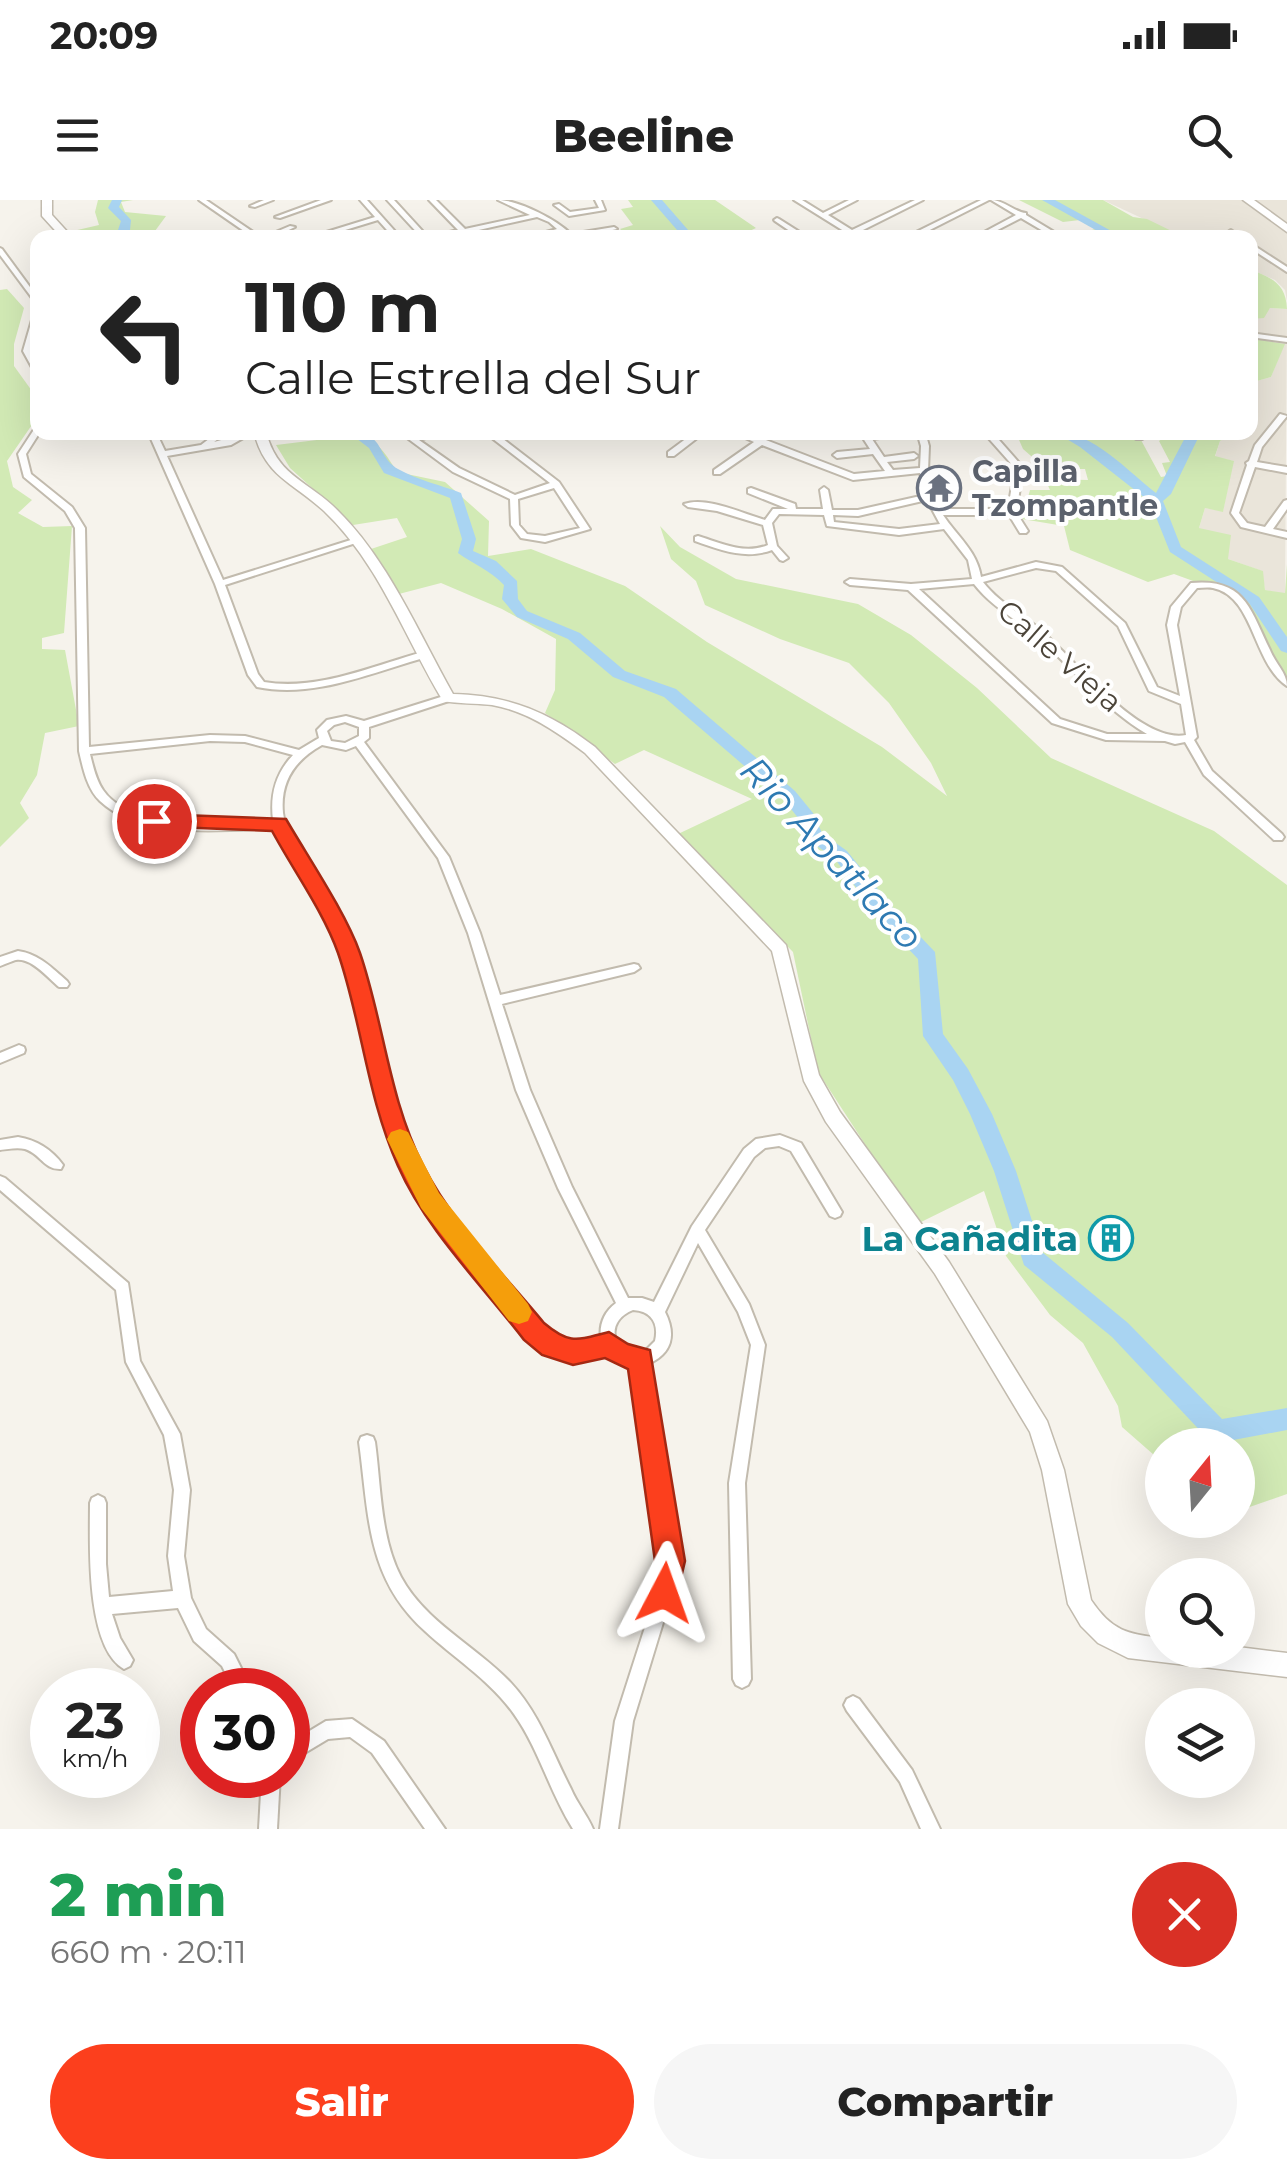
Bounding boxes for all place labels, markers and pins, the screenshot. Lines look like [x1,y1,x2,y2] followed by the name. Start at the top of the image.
[972,453,1158,524] place label: Capilla Tzompantle
[916,465,962,511] temple icon: Capilla Tzompantle
[112,779,197,864] pin
[1088,1215,1134,1261] building icon: La Cañadita
[862,1217,1078,1260] place label: La Cañadita

